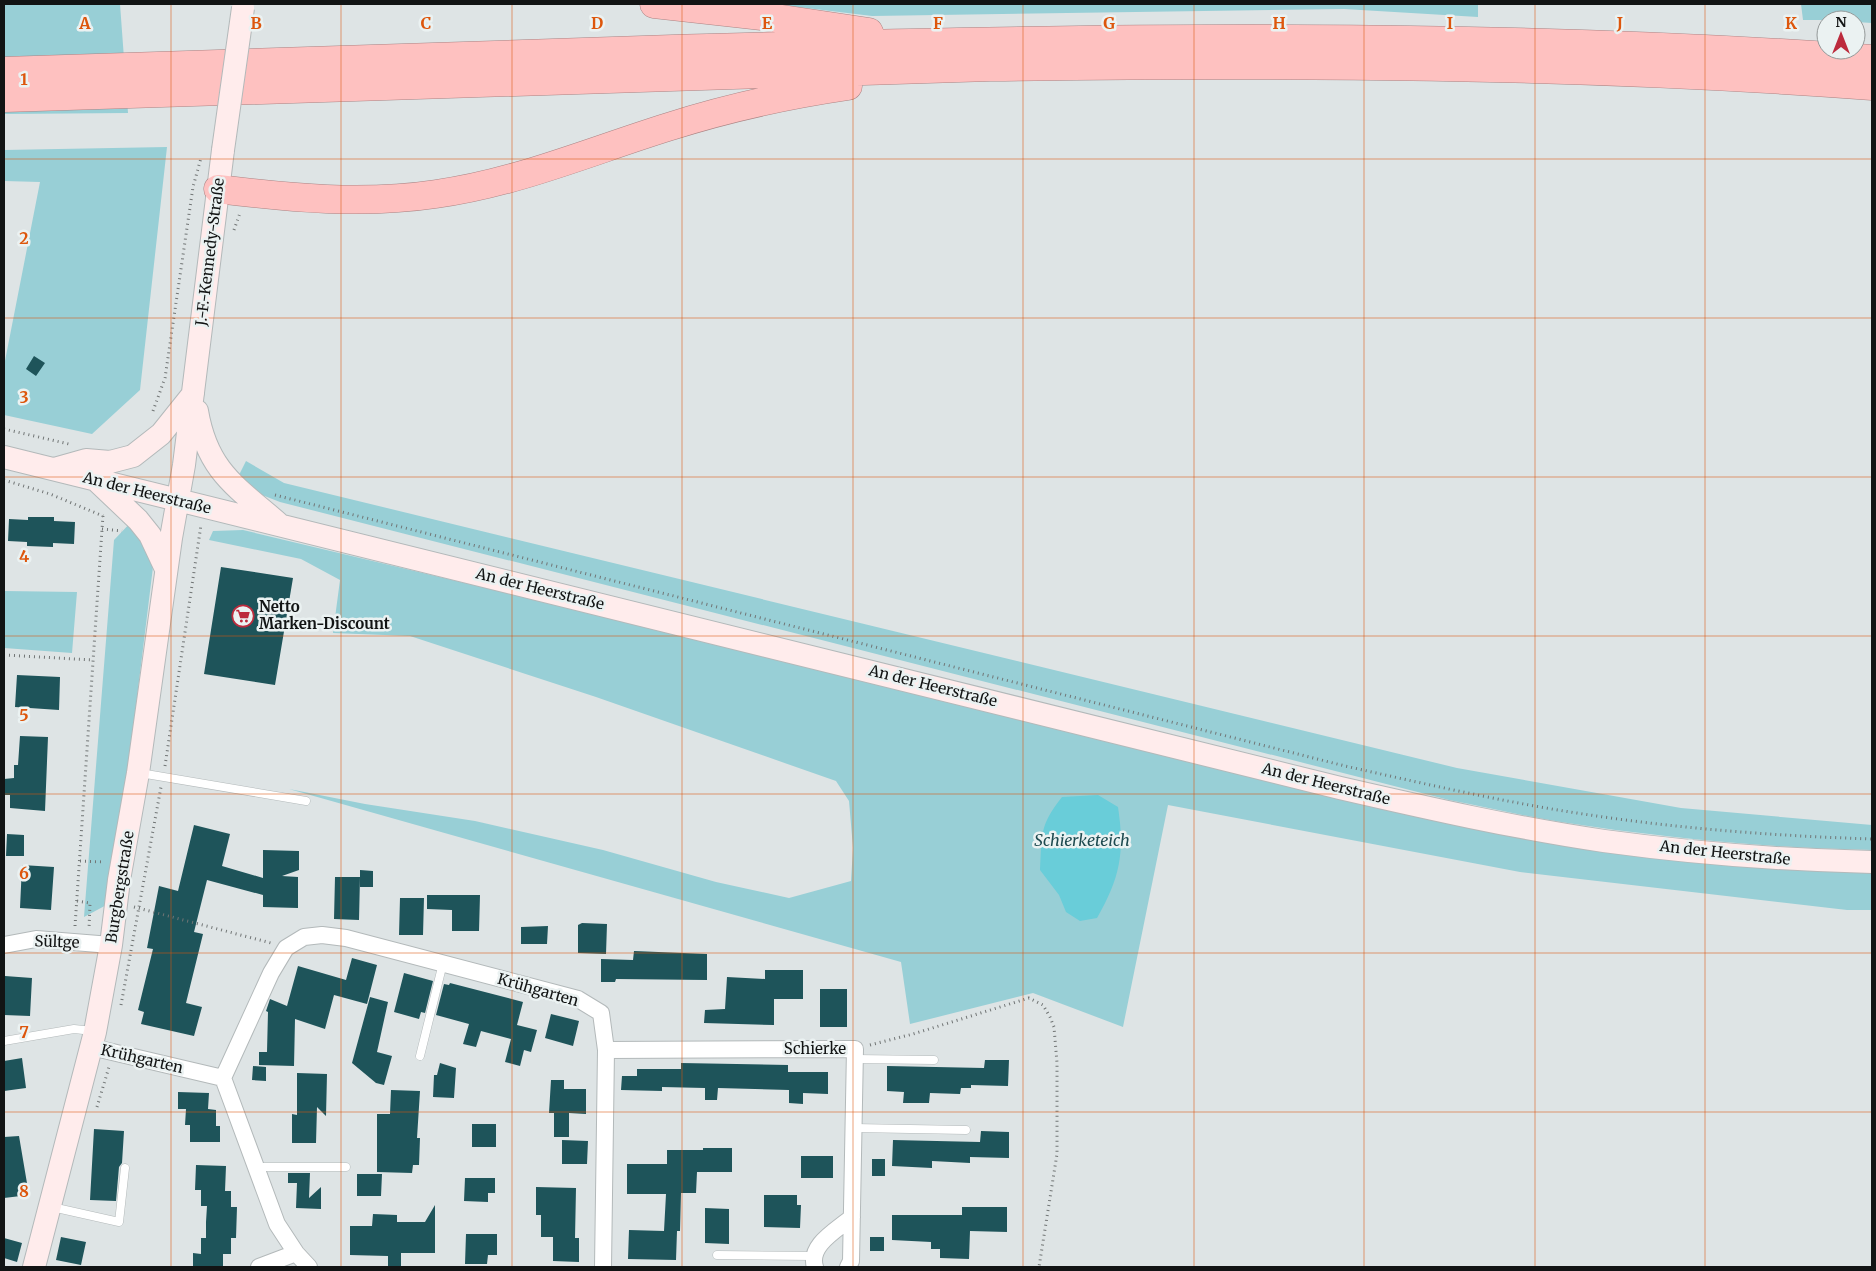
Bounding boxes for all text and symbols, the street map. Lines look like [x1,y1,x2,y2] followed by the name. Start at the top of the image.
[1816,10,1866,60] north arrow
[78,13,91,33] text: A
[250,13,262,33] text: B
[421,13,431,33] text: C
[591,13,603,33] text: D
[762,13,773,33] text: E
[933,13,943,33] text: F
[1103,13,1115,33] text: G
[1272,13,1286,33] text: H
[1447,13,1453,33] text: I
[1616,13,1623,33] text: J
[1785,13,1797,33] text: K
[1835,13,1847,31] text: N
[20,69,28,89] text: 1
[191,177,228,328] street label: J.-F.-Kennedy-Straße
[19,228,29,248] text: 2
[19,387,29,407] text: 3
[80,467,213,518] street label: An der Heerstraße
[19,546,29,566] text: 4
[473,563,606,614] street label: An der Heerstraße
[259,597,390,633] place label: Netto Marken-Discount
[231,604,255,628] supermarket icon: Netto Marken-Discount
[866,660,999,711] street label: An der Heerstraße
[19,705,29,725] text: 5
[1259,758,1392,809] street label: An der Heerstraße
[101,829,138,944] street label: Burgbergstraße
[1034,830,1130,850] water label: Schierketeich
[1658,836,1792,869] street label: An der Heerstraße
[19,863,29,883] text: 6
[34,931,80,952] street label: Sültge
[495,969,581,1010] street label: Krühgarten
[19,1022,29,1042] text: 7
[784,1039,846,1058] street label: Schierke
[99,1040,185,1077] street label: Krühgarten
[19,1181,29,1201] text: 8

